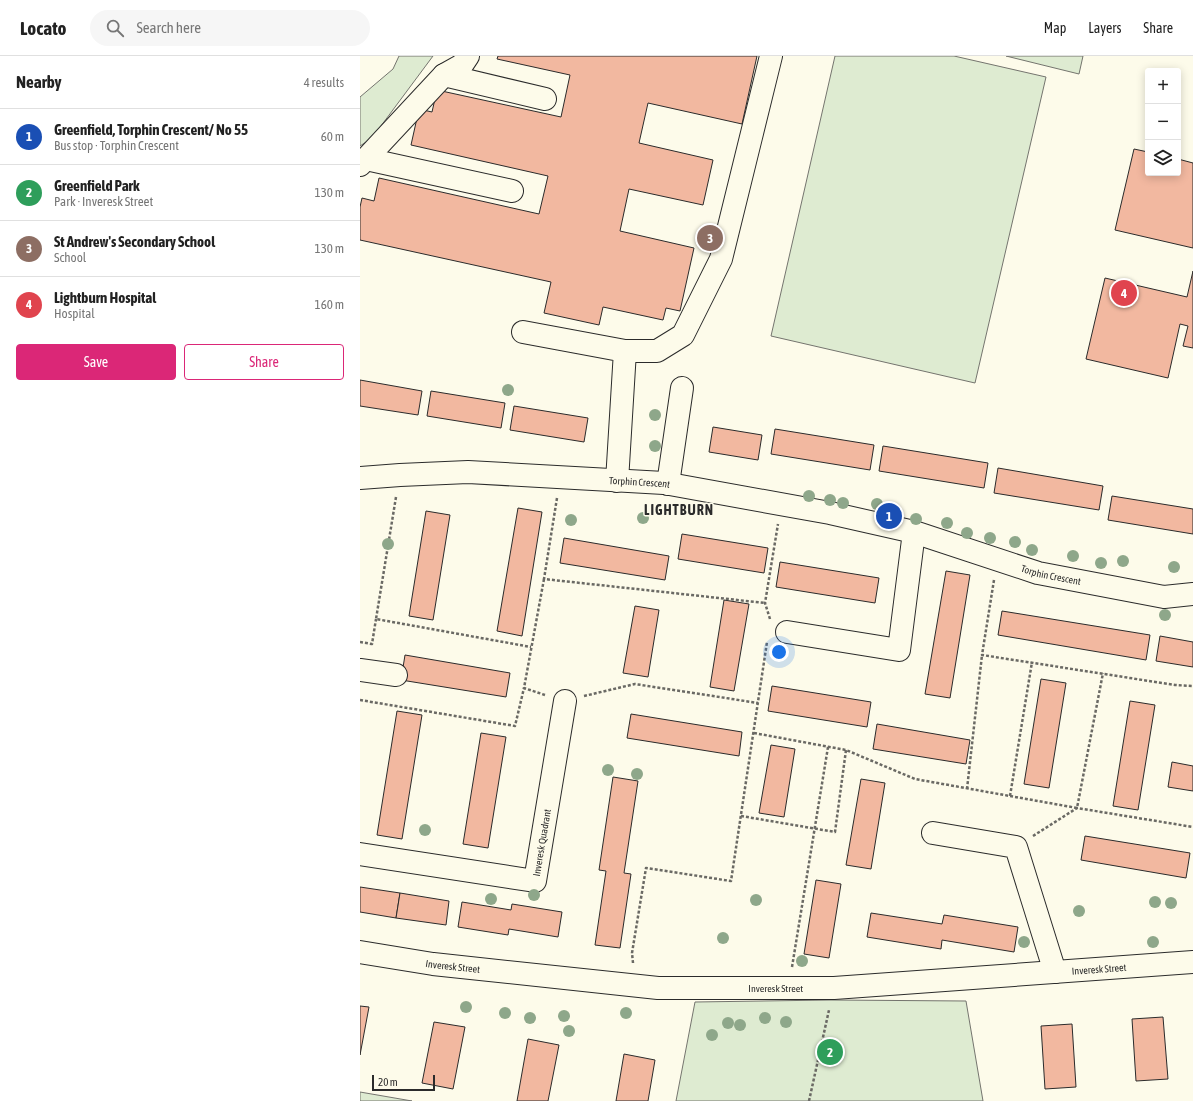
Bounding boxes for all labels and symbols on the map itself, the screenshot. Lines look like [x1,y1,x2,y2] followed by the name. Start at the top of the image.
[697,223,723,253] pin: 3
[1111,278,1137,308] pin: 4
[609,475,671,490] street label: Torphin Crescent
[876,501,902,531] pin: 1
[644,502,714,518] district label: LIGHTBURN
[1020,563,1082,587] street label: Torphin Crescent
[769,642,789,662] your location
[531,808,553,877] street label: Inveresk Quadrant
[425,958,481,975] street label: Inveresk Street
[1071,962,1127,977] street label: Inveresk Street
[748,983,803,994] street label: Inveresk Street
[817,1037,843,1067] pin: 2
[372,1073,435,1092] scale bar

